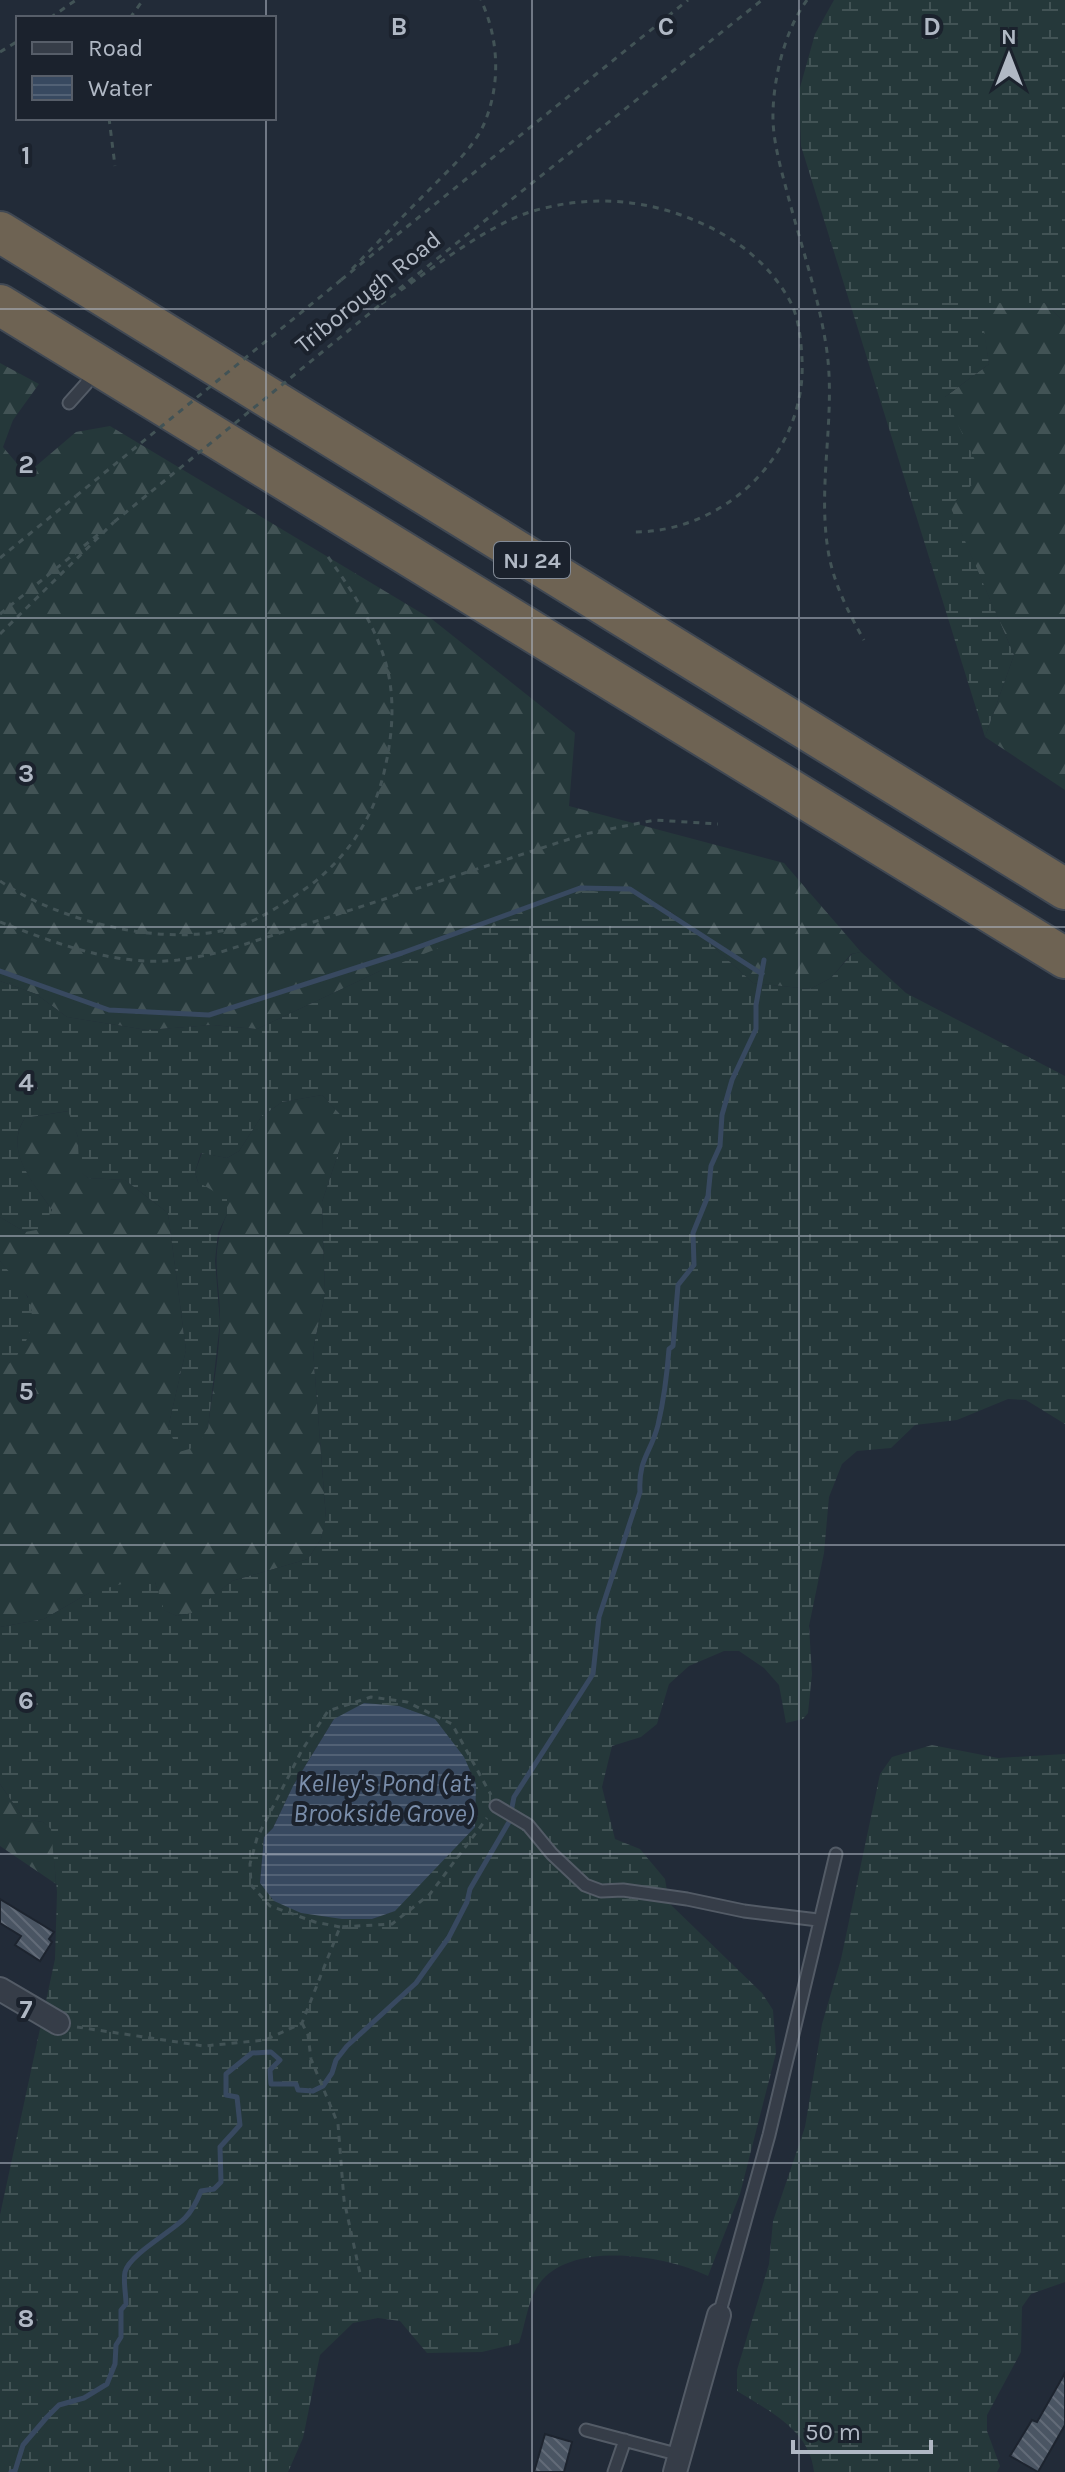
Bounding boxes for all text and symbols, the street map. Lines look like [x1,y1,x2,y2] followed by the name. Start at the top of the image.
[391,11,407,42] text: B
[658,11,674,42] text: C
[923,11,941,42] text: D
[16,16,276,120] legend
[969,16,1049,96] north arrow
[1001,24,1017,50] text: N
[88,34,143,62] text: Road
[88,74,152,102] text: Water
[21,140,31,171] text: 1
[290,225,446,359] street label: Triborough Road
[18,449,34,480] text: 2
[494,542,570,578] road number: NJ 24
[18,758,34,789] text: 3
[18,1067,34,1098] text: 4
[18,1376,34,1407] text: 5
[18,1685,34,1716] text: 6
[293,1768,475,1829] water label: Kelley's Pond (at Brookside Grove)
[20,1994,33,2025] text: 7
[18,2303,34,2334] text: 8
[793,2404,931,2454] scale bar
[805,2418,861,2446] text: 50 m

